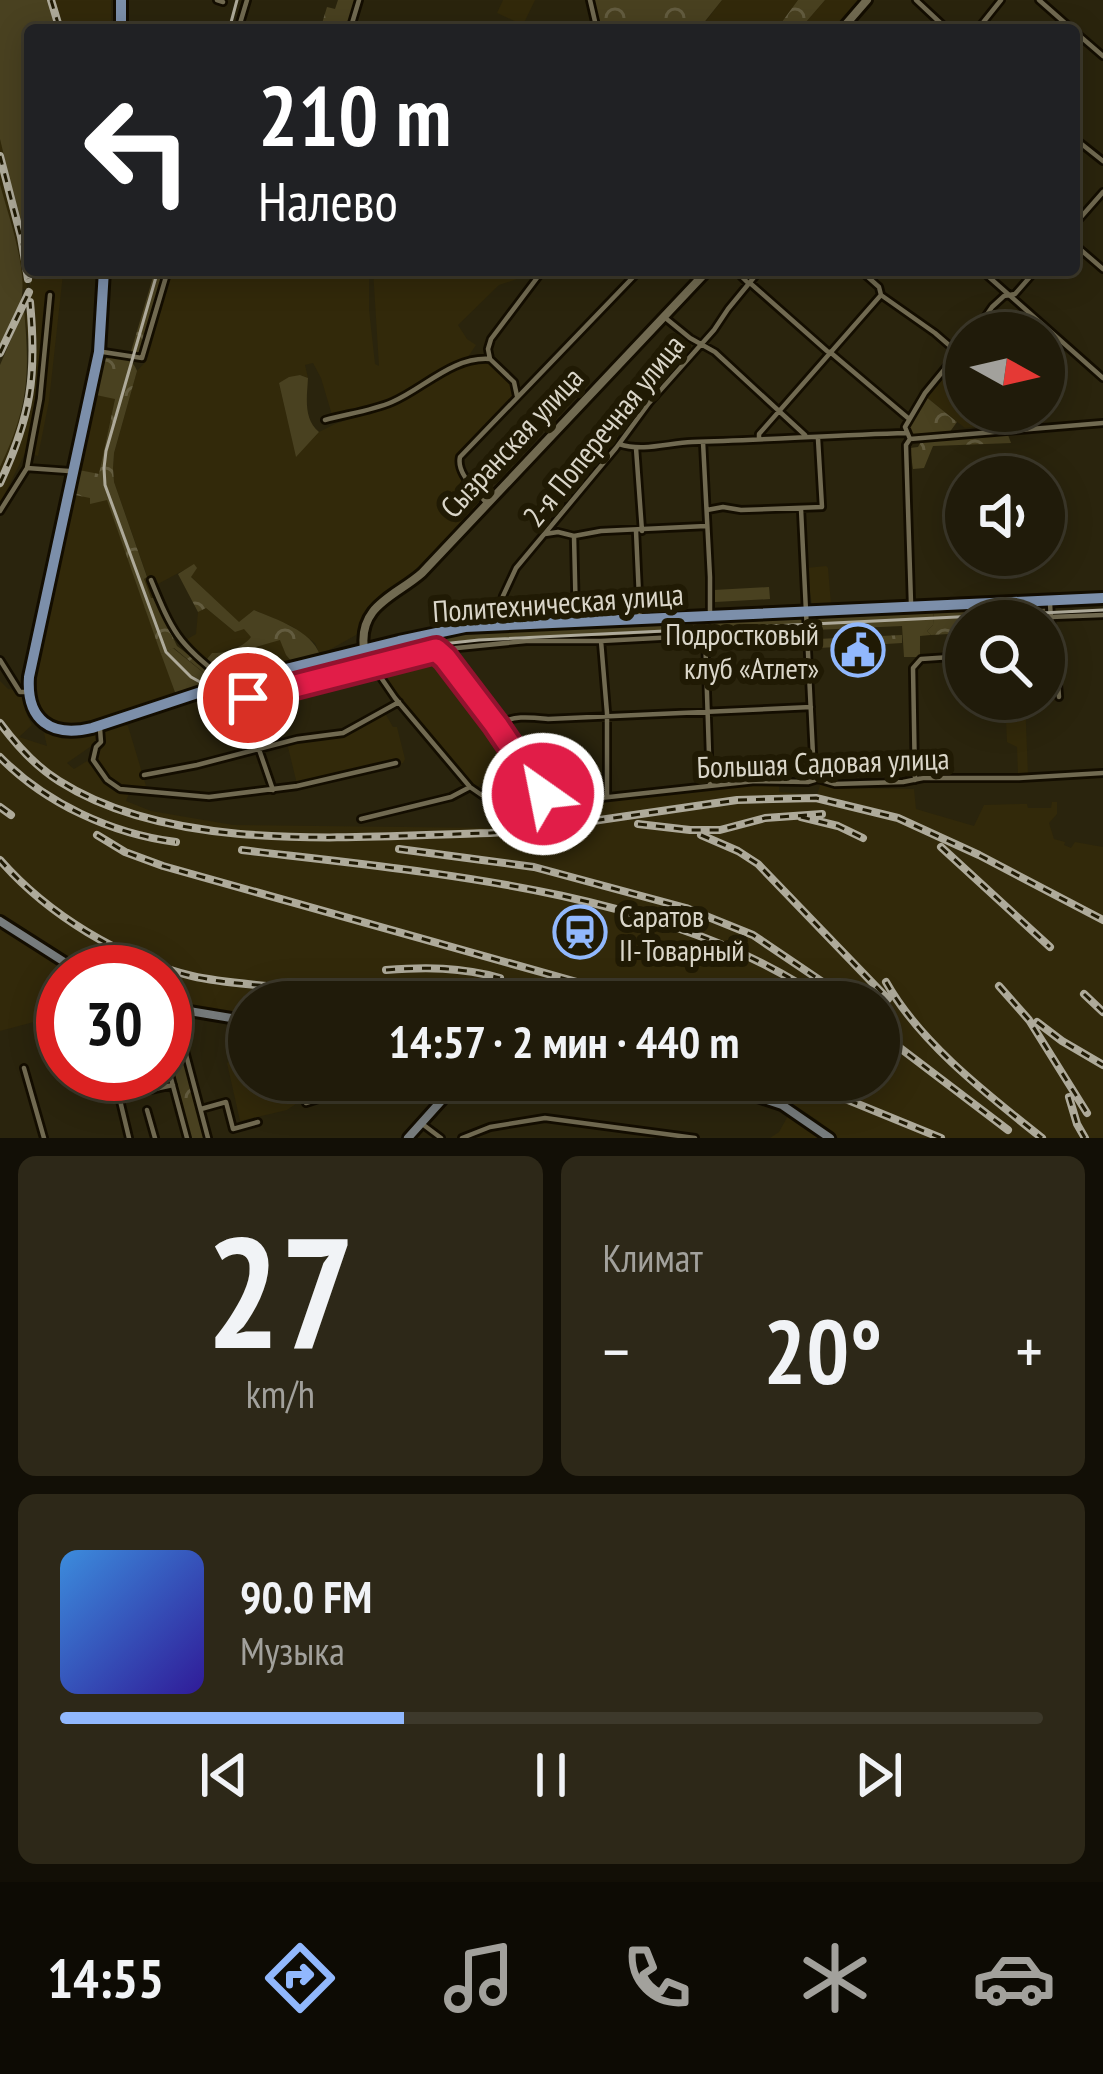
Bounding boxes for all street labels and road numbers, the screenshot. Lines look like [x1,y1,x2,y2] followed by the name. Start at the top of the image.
[514,326,692,534] street label: 2-я Поперечная улица
[431,358,591,526] street label: Сызранская улица
[431,574,685,630] street label: Политехническая улица
[696,738,950,786] street label: Большая Садовая улица

